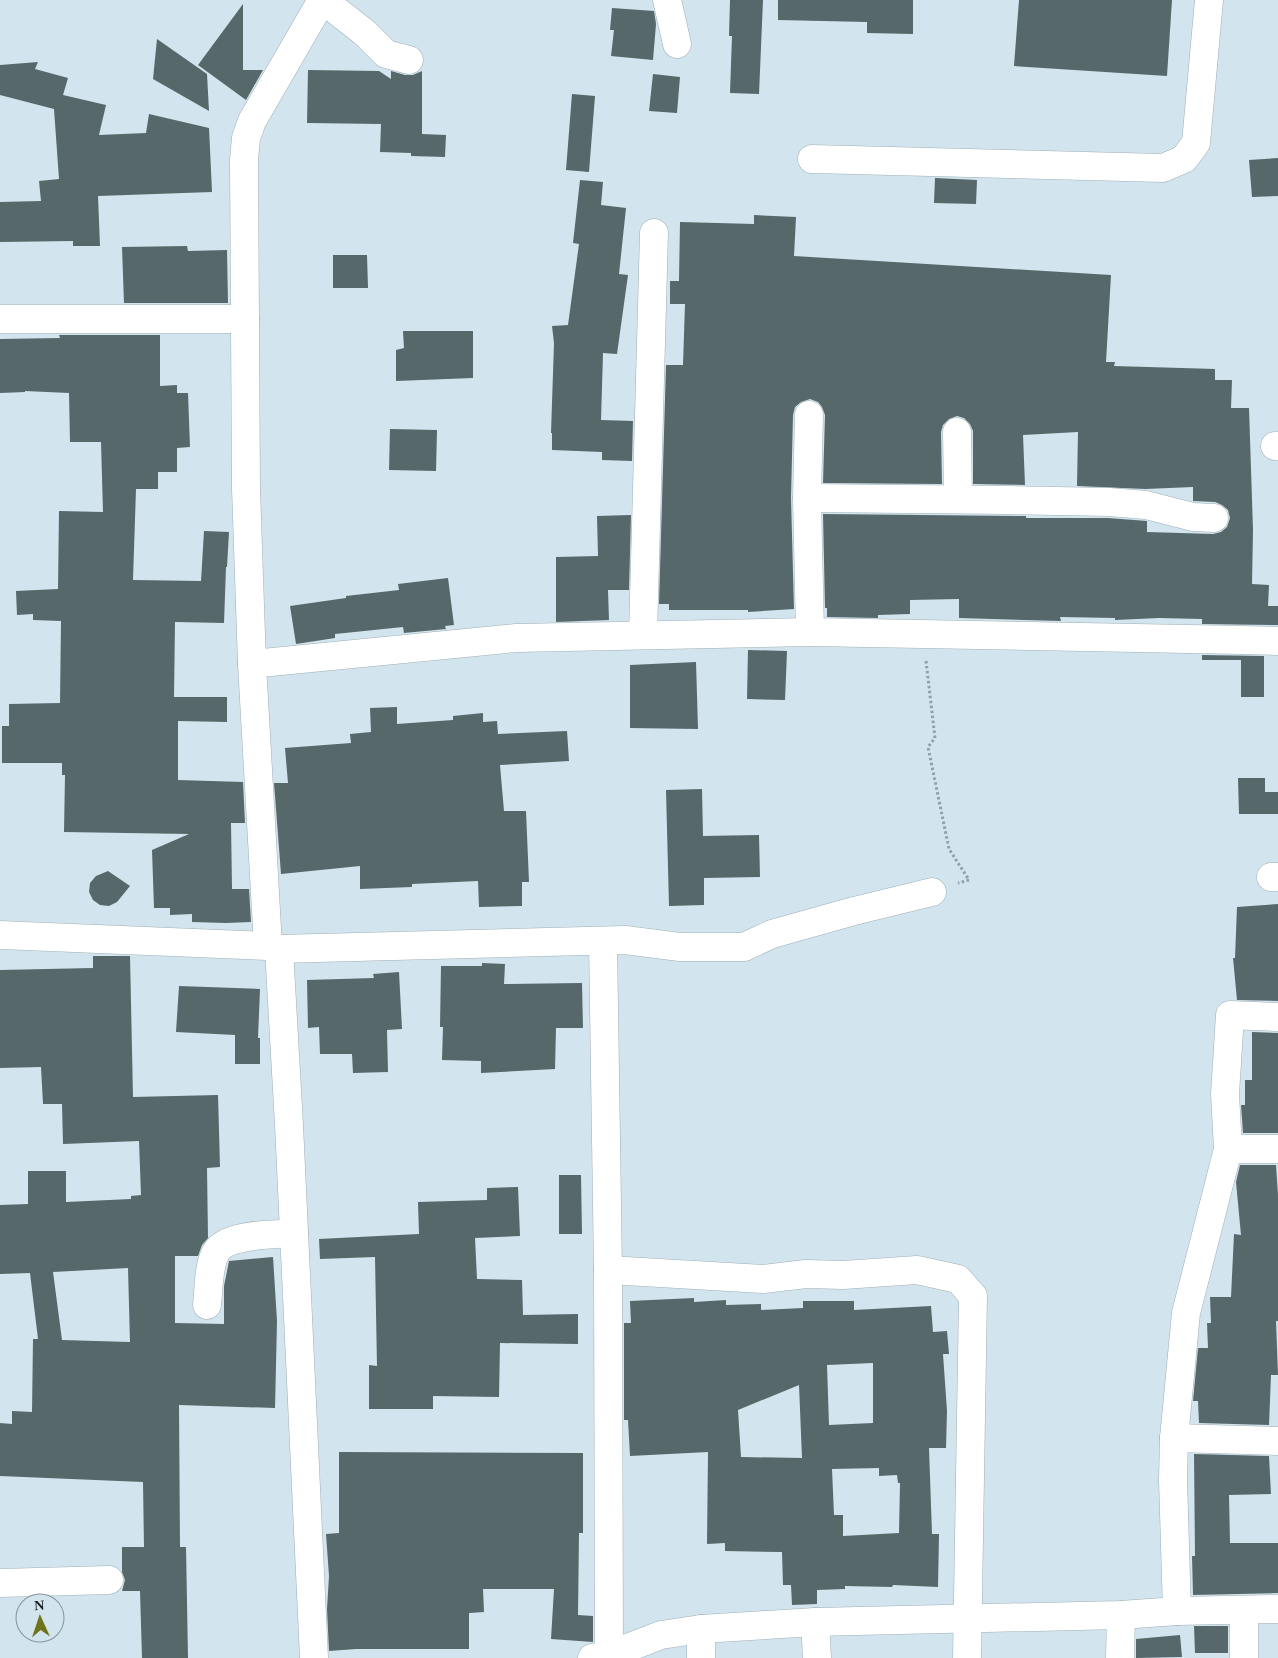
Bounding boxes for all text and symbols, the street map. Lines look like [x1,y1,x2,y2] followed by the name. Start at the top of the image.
[15,1593,65,1643] north arrow
[34,1598,45,1613] text: N

